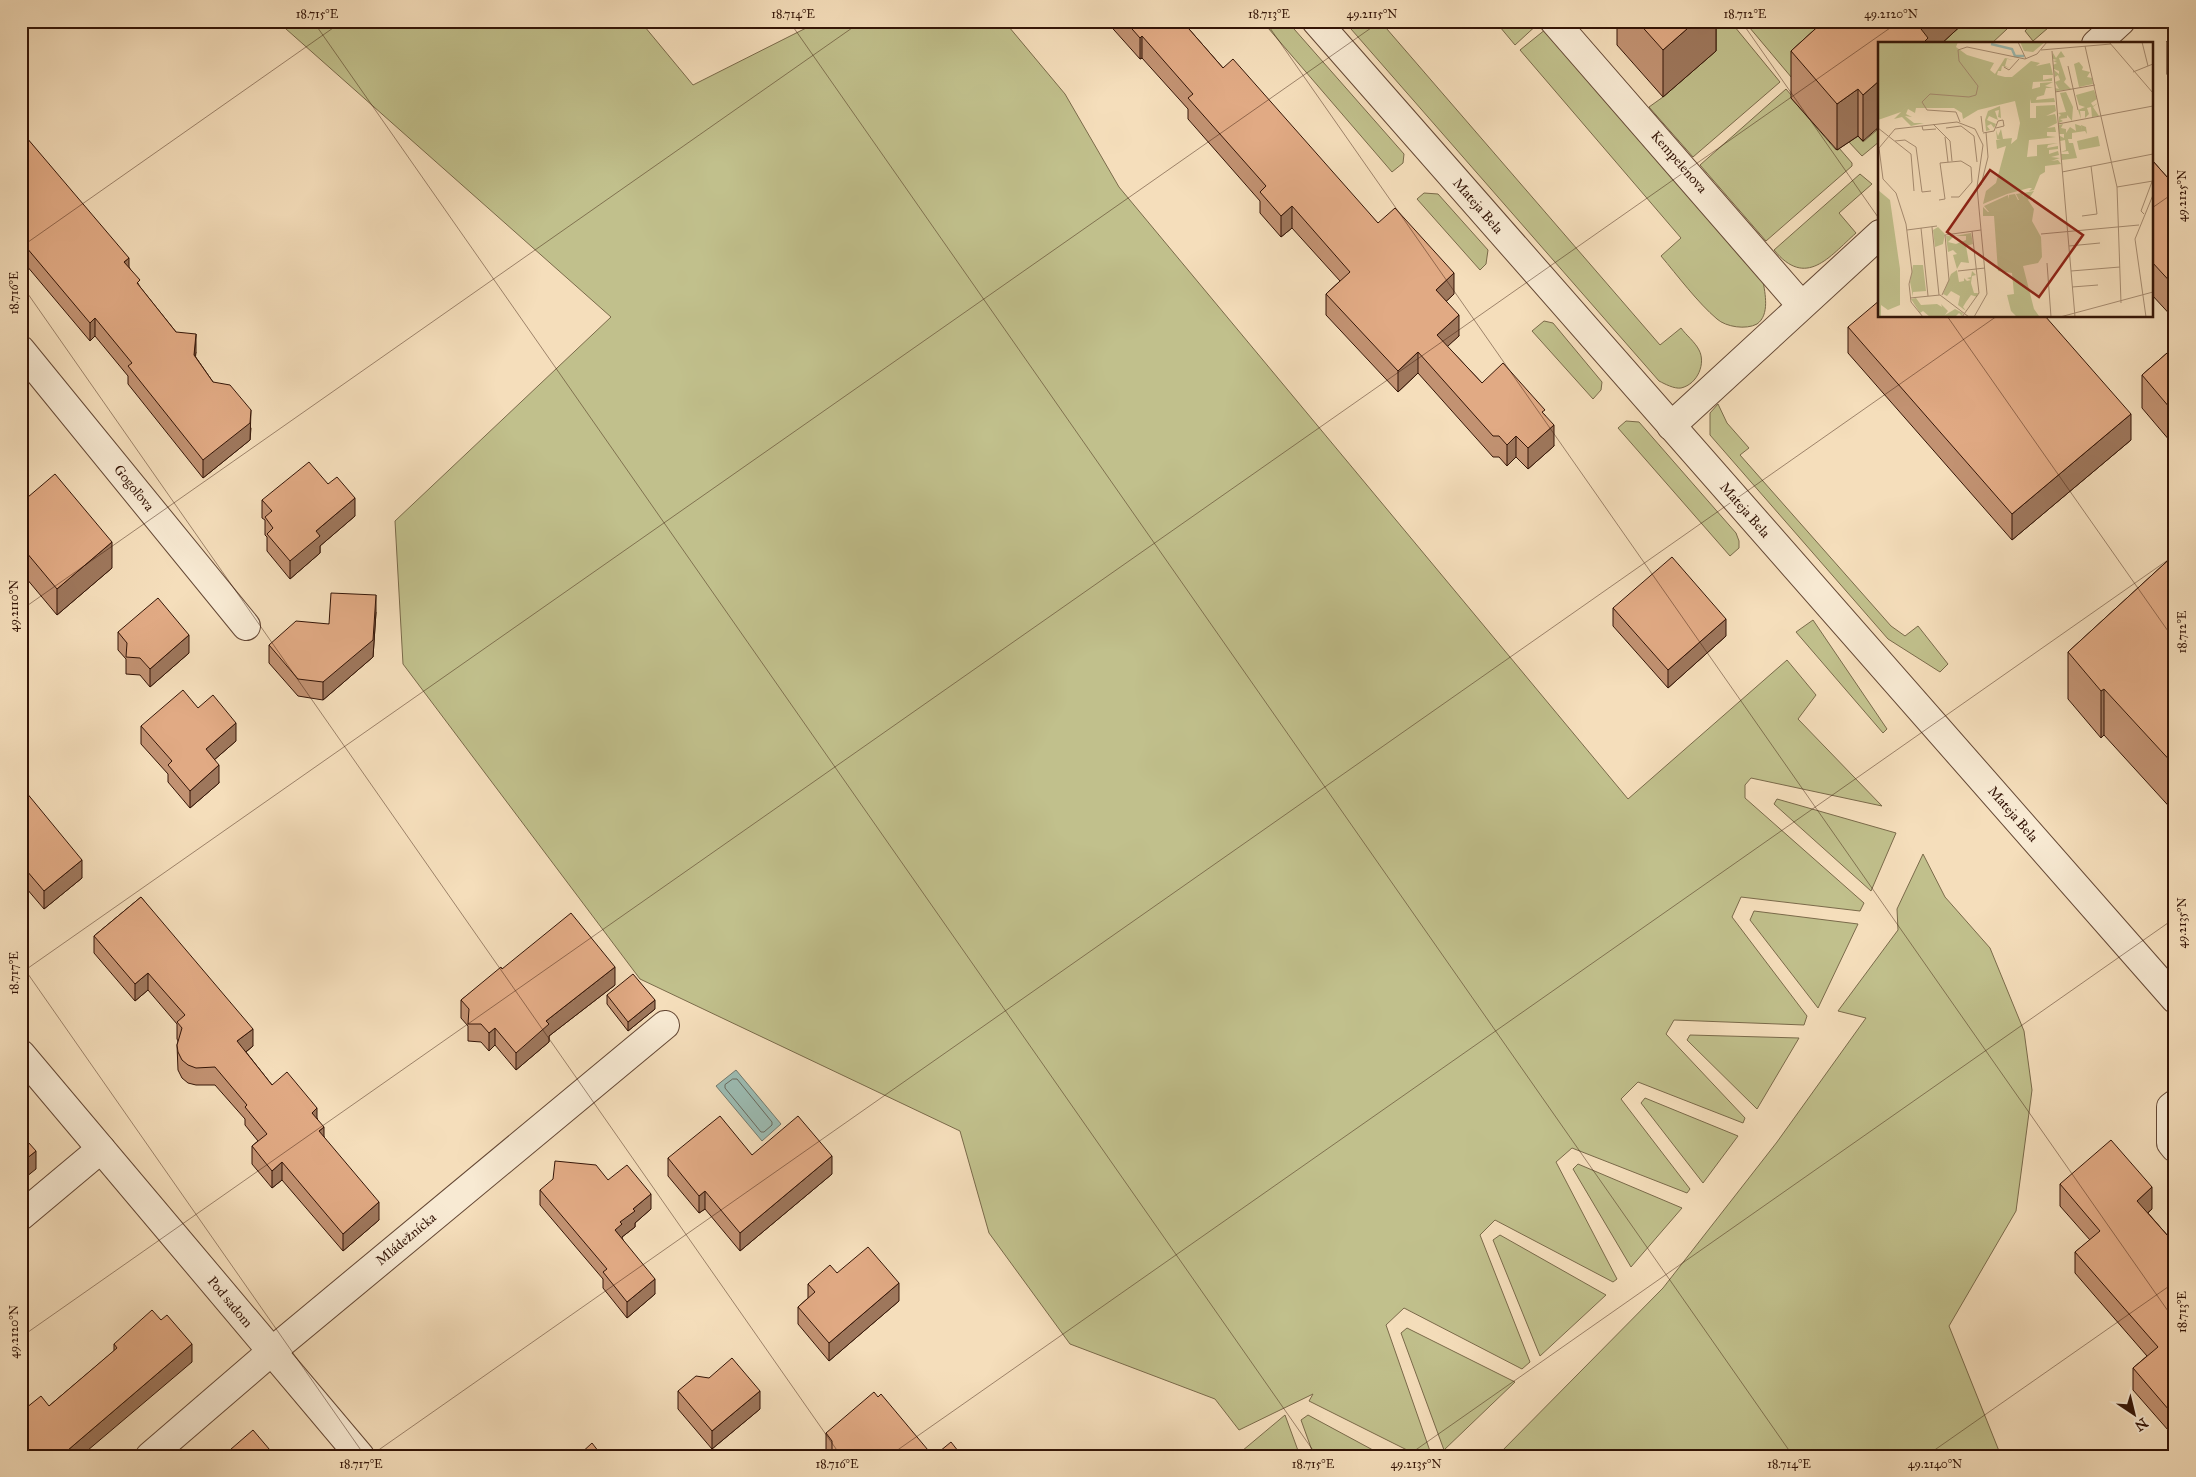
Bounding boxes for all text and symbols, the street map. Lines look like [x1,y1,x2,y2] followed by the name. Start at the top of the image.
[296,7,339,21] text: 18.715°E
[771,7,815,21] text: 18.714°E
[1248,7,1290,21] text: 18.713°E
[1346,7,1398,21] text: 49.2115°N
[1724,7,1767,21] text: 18.712°E
[1864,7,1918,21] text: 49.2120°N
[1878,42,2154,318] inset map
[1647,127,1711,197] street label: Kempelenova
[2175,170,2189,222] text: 49.2125°N
[1449,175,1507,237] street label: Mateja Bela
[7,271,21,315] text: 18.716°E
[110,461,158,515] street label: Gogoľova
[1716,479,1774,541] street label: Mateja Bela
[7,580,21,632] text: 49.2110°N
[2175,610,2189,653] text: 18.712°E
[1984,783,2042,845] street label: Mateja Bela
[2175,897,2189,949] text: 49.2135°N
[7,951,21,995] text: 18.717°E
[373,1209,440,1269] street label: Mládežnícka
[204,1273,257,1331] street label: Pod sadom
[2175,1291,2189,1333] text: 18.713°E
[7,1305,21,1359] text: 49.2120°N
[2108,1390,2158,1440] north arrow
[2131,1414,2151,1435] text: N
[339,1457,383,1471] text: 18.717°E
[815,1457,859,1471] text: 18.716°E
[1292,1457,1335,1471] text: 18.715°E
[1390,1457,1442,1471] text: 49.2135°N
[1767,1457,1811,1471] text: 18.714°E
[1908,1457,1962,1471] text: 49.2140°N

